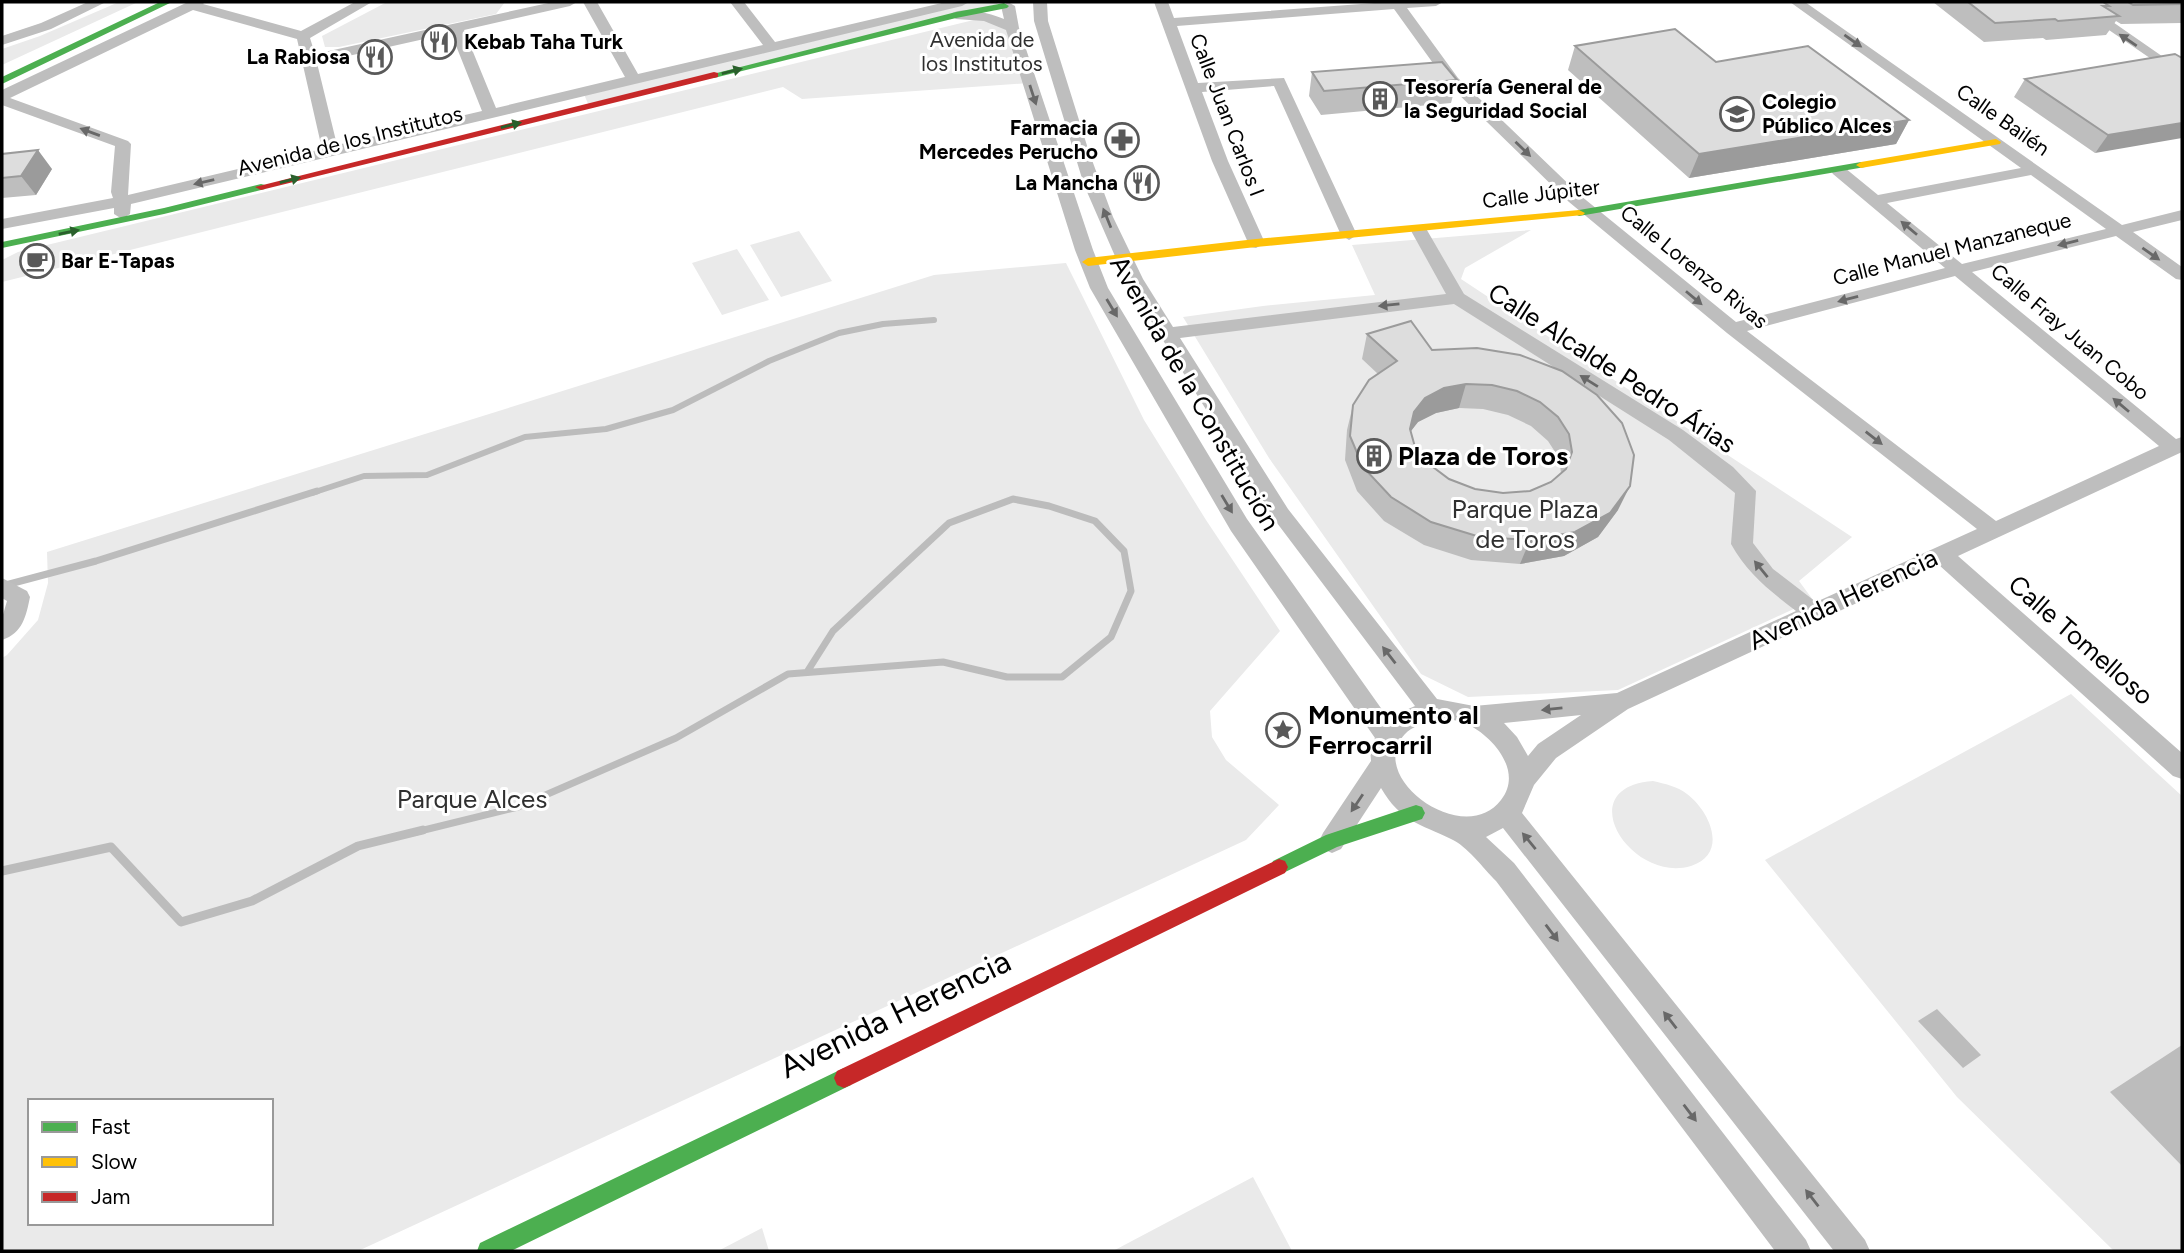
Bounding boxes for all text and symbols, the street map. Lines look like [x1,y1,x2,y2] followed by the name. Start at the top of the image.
[420,23,458,61] restaurant icon: Kebab Taha Turk
[921,27,1043,76] park label: Avenida de los Institutos
[464,29,624,54] place label: Kebab Taha Turk
[1185,30,1270,200] street label: Calle Juan Carlos I
[2118,33,2138,46] one-way arrow
[1844,34,1862,48] one-way arrow
[356,38,394,76] restaurant icon: La Rabiosa
[247,44,350,69] place label: La Rabiosa
[721,65,743,76] one-way arrow
[1404,74,1602,123] place label: Tesorería General de la Seguridad Social
[1952,78,2055,161] street label: Calle Bailén
[1361,80,1399,118] building icon: Tesorería General de la Seguridad Social
[1029,85,1039,106] one-way arrow
[1762,89,1892,138] place label: Colegio Público Alces
[1718,95,1756,133] school or university icon: Colegio Público Alces
[235,100,465,181] street label: Avenida de los Institutos
[919,115,1098,164] place label: Farmacia Mercedes Perucho
[500,119,522,130] one-way arrow
[1103,121,1141,159] pharmacy icon: Farmacia Mercedes Perucho
[80,126,101,137] one-way arrow
[1514,140,1531,157] one-way arrow
[1123,164,1161,202] restaurant icon: La Mancha
[1015,170,1118,195] place label: La Mancha
[279,174,301,185] one-way arrow
[1481,174,1601,213] street label: Calle Júpiter
[193,177,215,188] one-way arrow
[1616,200,1773,334] street label: Calle Lorenzo Rivas
[1830,207,2074,290] street label: Calle Manuel Manzaneque
[1101,208,1112,229] one-way arrow
[1900,221,1917,236] one-way arrow
[58,226,80,237] one-way arrow
[2057,238,2079,249] one-way arrow
[18,242,56,280] cafe icon: Bar E-Tapas
[2142,247,2160,261] one-way arrow
[61,248,175,273] place label: Bar E-Tapas
[1103,250,1287,536] street label: Avenida de la Constitución
[1986,258,2154,405] street label: Calle Fray Juan Cobo
[1482,276,1742,460] street label: Calle Alcalde Pedro Árias
[1686,290,1703,305] one-way arrow
[1837,294,1859,305] one-way arrow
[1105,299,1118,318] one-way arrow
[1378,300,1400,311] one-way arrow
[1580,374,1599,387] one-way arrow
[2113,398,2130,413] one-way arrow
[1864,430,1882,445] one-way arrow
[1355,437,1393,475] building icon: Plaza de Toros
[1398,440,1568,472] place label: Plaza de Toros
[1451,493,1599,555] park label: Parque Plaza de Toros
[1221,495,1233,514] one-way arrow
[1743,541,1943,657] street label: Avenida Herencia
[1754,560,1769,577] one-way arrow
[2002,568,2160,712] street label: Calle Tomelloso
[1383,646,1397,664] one-way arrow
[1308,699,1479,761] place label: Monumento al Ferrocarril
[1540,704,1562,715] one-way arrow
[1264,711,1302,749] place icon: Monumento al Ferrocarril
[397,783,547,815] park label: Parque Alces
[1350,794,1364,812] one-way arrow
[1521,833,1536,851] one-way arrow
[1544,923,1559,941] one-way arrow
[773,942,1017,1086] street label: Avenida Herencia
[1663,1011,1678,1029] one-way arrow
[28,1099,273,1225] legend
[1682,1104,1697,1122] one-way arrow
[91,1114,131,1139] text: Fast
[91,1149,137,1174] text: Slow
[91,1184,130,1209] text: Jam
[1804,1189,1819,1207] one-way arrow

